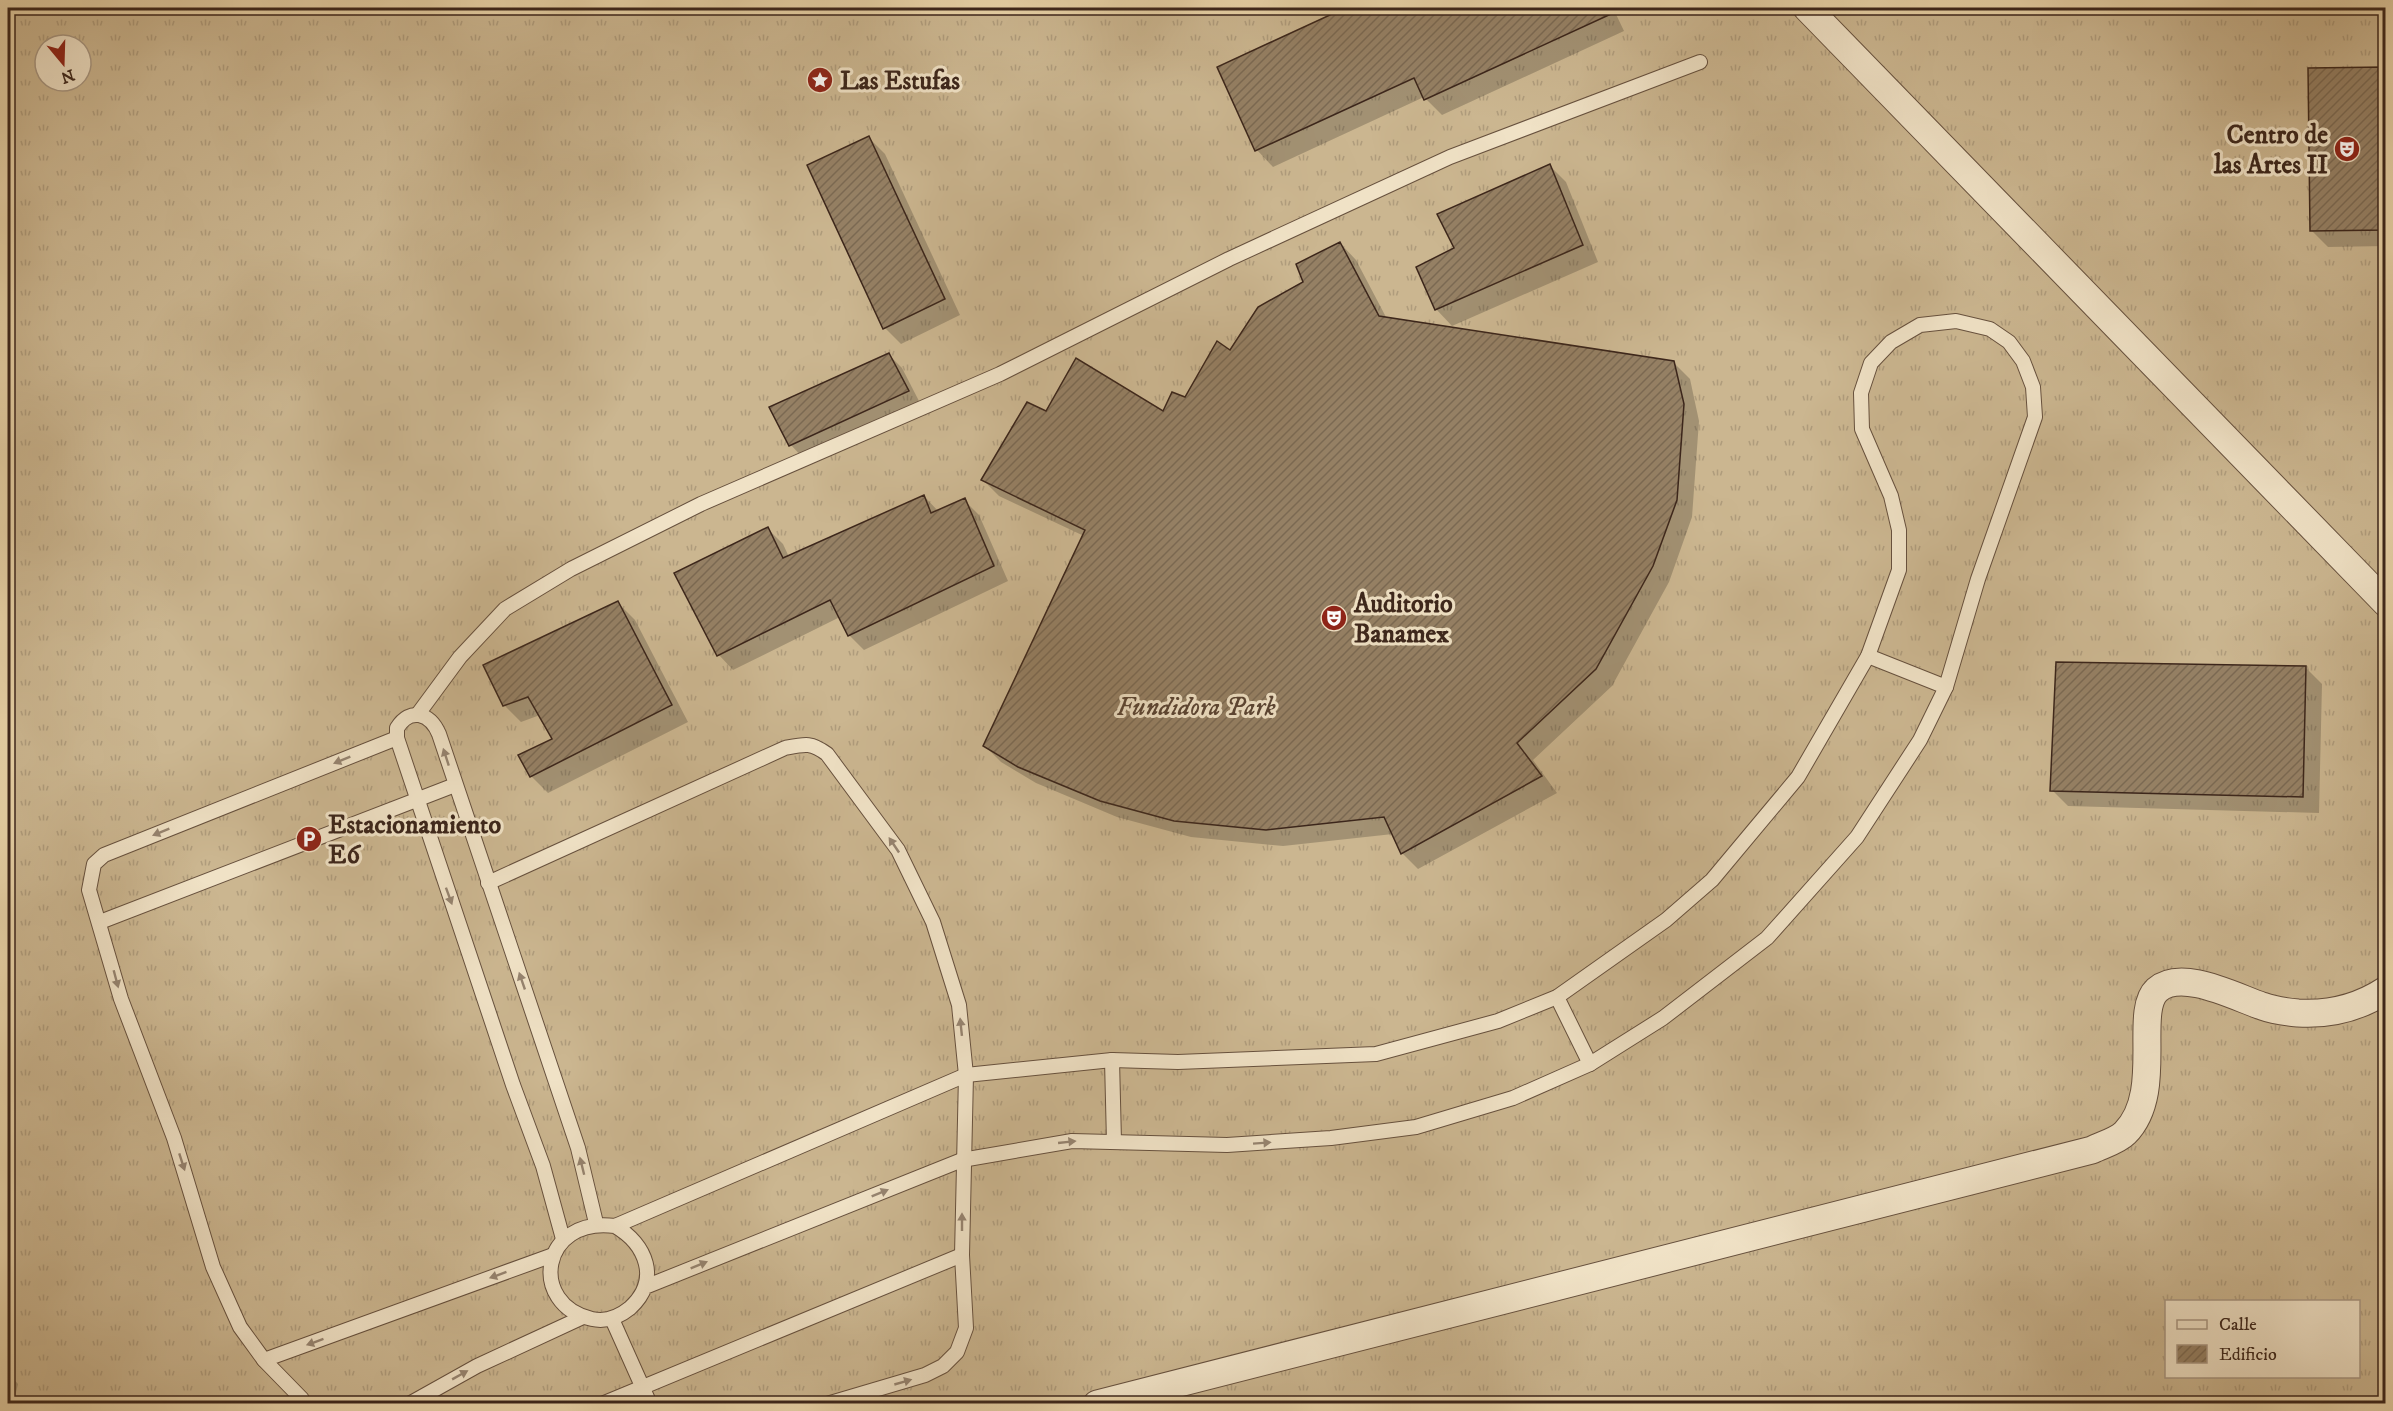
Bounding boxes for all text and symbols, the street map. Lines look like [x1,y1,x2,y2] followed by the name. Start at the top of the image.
[33,33,93,93] north arrow
[58,65,77,88] text: N
[805,65,835,95] place icon: Las Estufas
[840,65,960,98] place label: Las Estufas
[2213,119,2328,182] place label: Centro de las Artes II
[2332,134,2362,164] theatre icon: Centro de las Artes II
[1353,588,1453,651] place label: Auditorio Banamex
[1319,603,1349,633] theatre icon: Auditorio Banamex
[1116,691,1276,724] park label: Fundidora Park
[441,748,450,766] one-way arrow
[333,755,351,765] one-way arrow
[328,809,501,872] place label: Estacionamiento E6
[294,824,324,854] parking icon: Estacionamiento E6
[152,827,170,837] one-way arrow
[888,838,900,854] one-way arrow
[444,887,454,905] one-way arrow
[112,970,121,988] one-way arrow
[516,972,526,990] one-way arrow
[956,1017,966,1036] one-way arrow
[1058,1137,1077,1147] one-way arrow
[1252,1138,1271,1147] one-way arrow
[178,1153,187,1171] one-way arrow
[577,1157,587,1176] one-way arrow
[871,1188,889,1197] one-way arrow
[957,1212,967,1231] one-way arrow
[690,1260,708,1269] one-way arrow
[489,1271,507,1281] one-way arrow
[2165,1300,2360,1378] legend
[2219,1314,2257,1336] text: Calle
[306,1337,324,1347] one-way arrow
[2219,1344,2277,1366] text: Edificio
[452,1370,469,1380] one-way arrow
[894,1377,912,1386] one-way arrow

